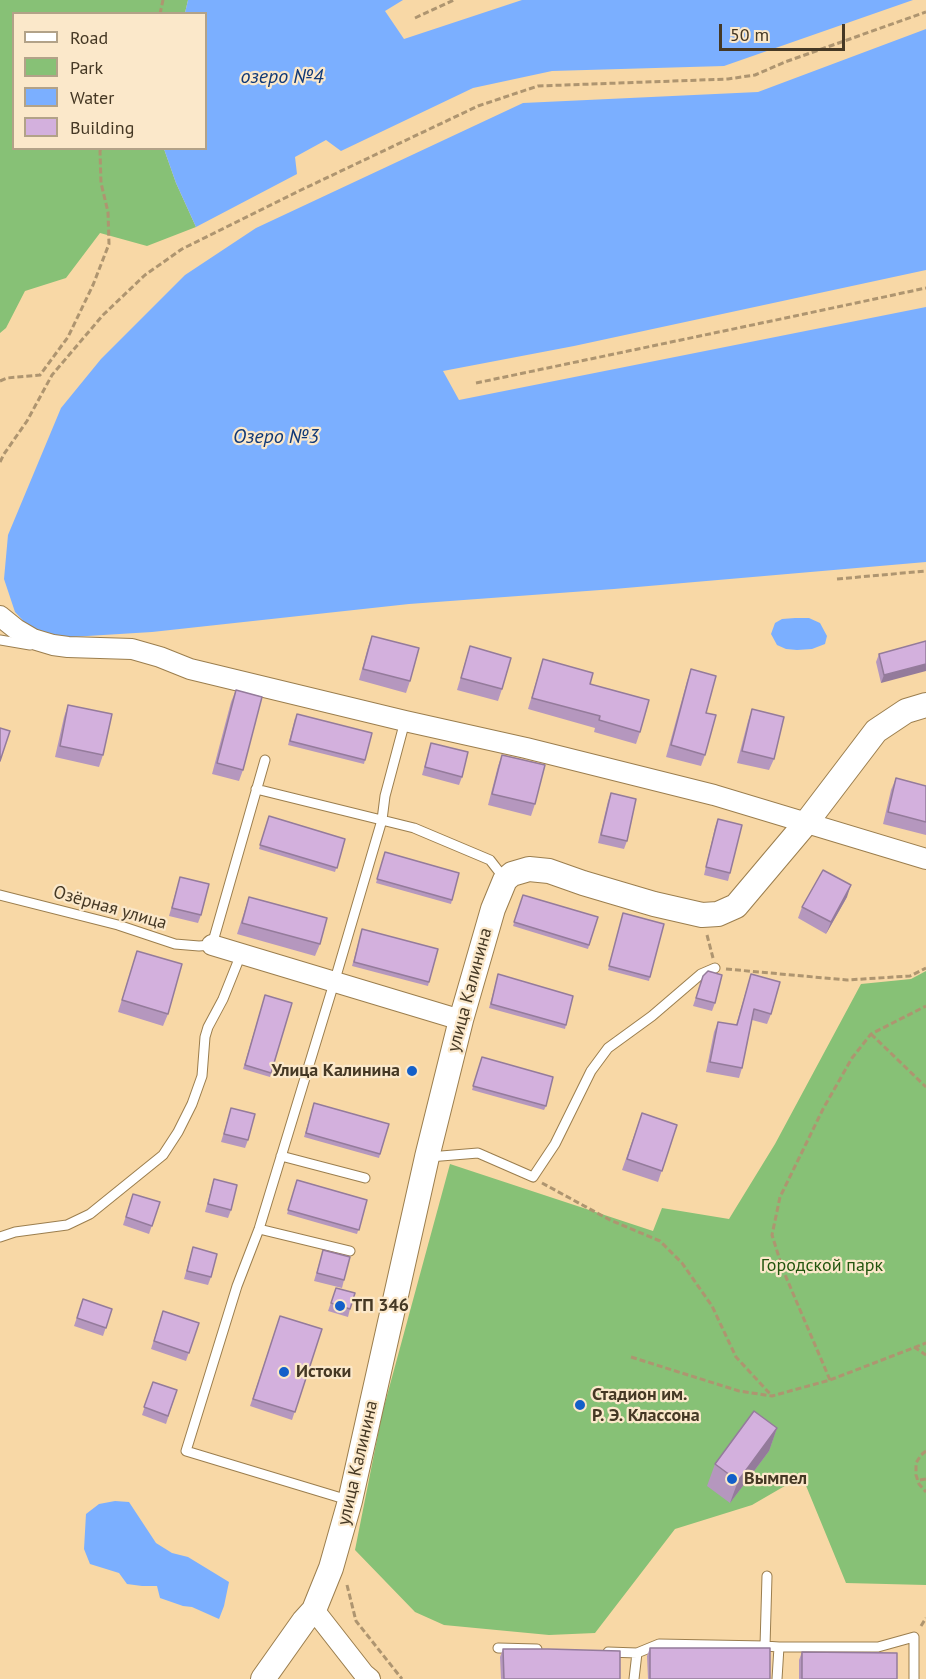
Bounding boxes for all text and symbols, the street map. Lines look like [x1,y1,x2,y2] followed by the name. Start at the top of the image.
[12,12,207,150] legend
[722,12,848,50] scale bar
[730,23,769,46] text: 50 m
[70,26,108,49] text: Road
[70,56,103,79] text: Park
[241,65,323,89] water label: озеро №4
[70,86,114,109] text: Water
[70,116,134,139] text: Building
[233,425,319,449] water label: Озеро №3
[51,882,169,934] street label: Озёрная улица
[443,926,497,1054] street label: улица Калинина
[272,1060,400,1082] place label: Улица Калинина
[405,1064,419,1078] marker: Улица Калинина
[761,1255,883,1277] park label: Городской парк
[352,1295,409,1317] place label: ТП 346
[333,1299,347,1313] marker: ТП 346
[296,1361,351,1383] place label: Истоки
[277,1365,291,1379] marker: Истоки
[592,1384,700,1426] place label: Стадион им. Р. Э. Классона
[333,1398,383,1528] street label: улица Калинина
[573,1398,587,1412] marker: Стадион им. Р. Э. Классона
[744,1468,807,1490] place label: Вымпел
[725,1472,739,1486] marker: Вымпел

